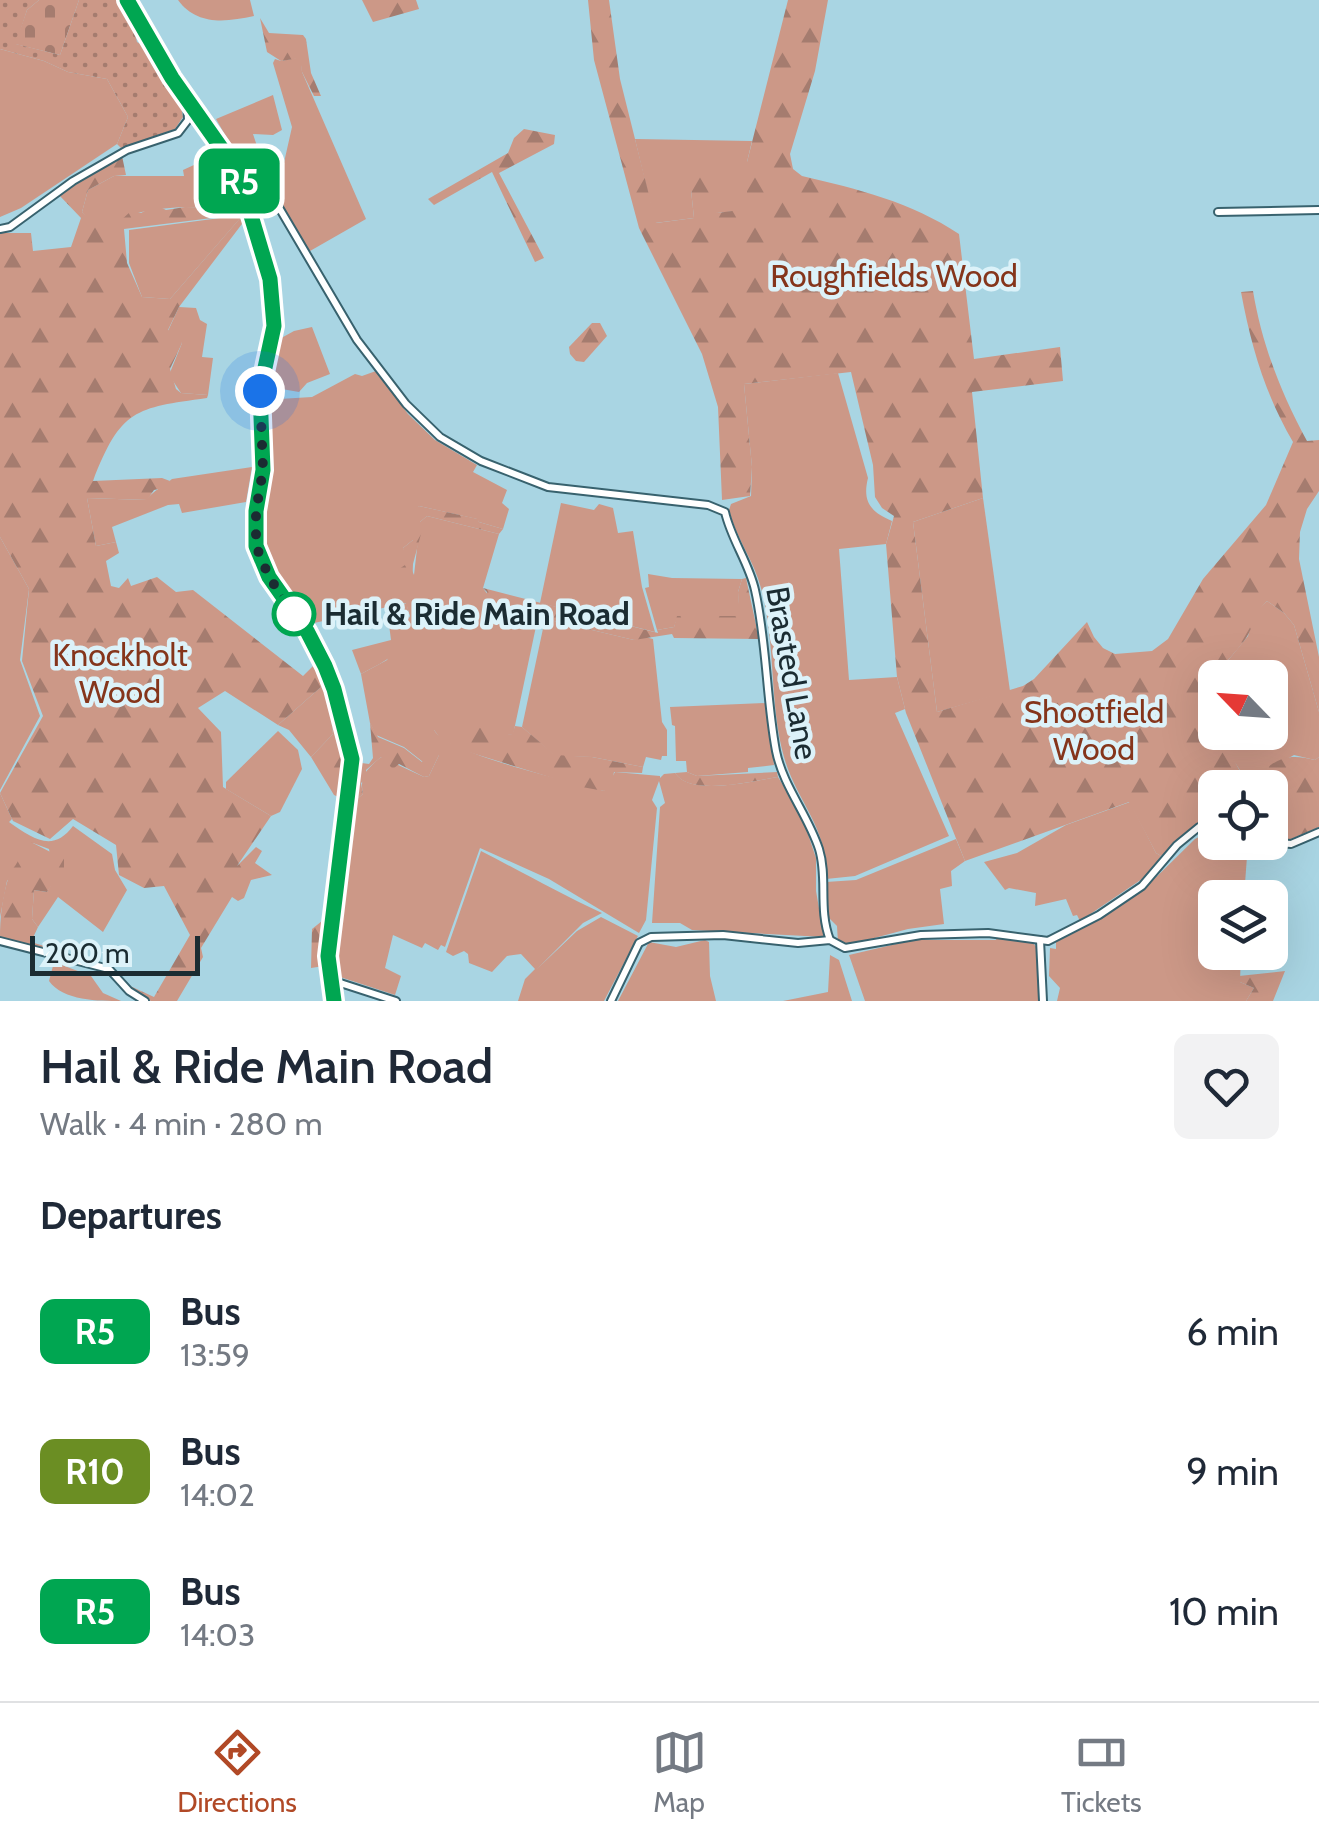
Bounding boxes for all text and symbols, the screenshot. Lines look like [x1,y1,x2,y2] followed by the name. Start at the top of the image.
[194,148,284,214] line badge: R5
[219,160,259,203] text: R5
[770,256,1018,295] park label: Roughfields Wood
[235,366,285,416] your location
[758,583,827,763] street label: Brasted Lane
[273,593,315,635] marker: Hail & Ride Main Road
[324,594,630,633] place label: Hail & Ride Main Road
[52,635,188,711] park label: Knockholt Wood
[1198,660,1288,750] north arrow
[1198,660,1288,970] map controls
[1024,692,1164,768] park label: Shootfield Wood
[1198,770,1288,860] button: locate
[1198,880,1288,970] button: layers
[30,931,200,976] scale bar
[45,936,130,970] text: 200 m
[1174,1034,1279,1139] button: heart
[40,1037,493,1095] text: Hail & Ride Main Road
[40,1104,322,1143] text: Walk · 4 min · 280 m
[40,1192,222,1239] text: Departures
[180,1288,241,1335] text: Bus
[1186,1308,1279,1355] text: 6 min
[75,1310,115,1353] text: R5
[180,1335,250,1374] text: 13:59
[180,1428,241,1475] text: Bus
[1186,1448,1279,1495] text: 9 min
[65,1450,125,1493] text: R10
[180,1475,255,1514] text: 14:02
[180,1568,241,1615] text: Bus
[1169,1588,1279,1635] text: 10 min
[75,1590,115,1633] text: R5
[180,1615,255,1654] text: 14:03
[177,1725,297,1819] tab: Directions
[652,1725,707,1819] tab: Map
[1061,1725,1142,1819] tab: Tickets

